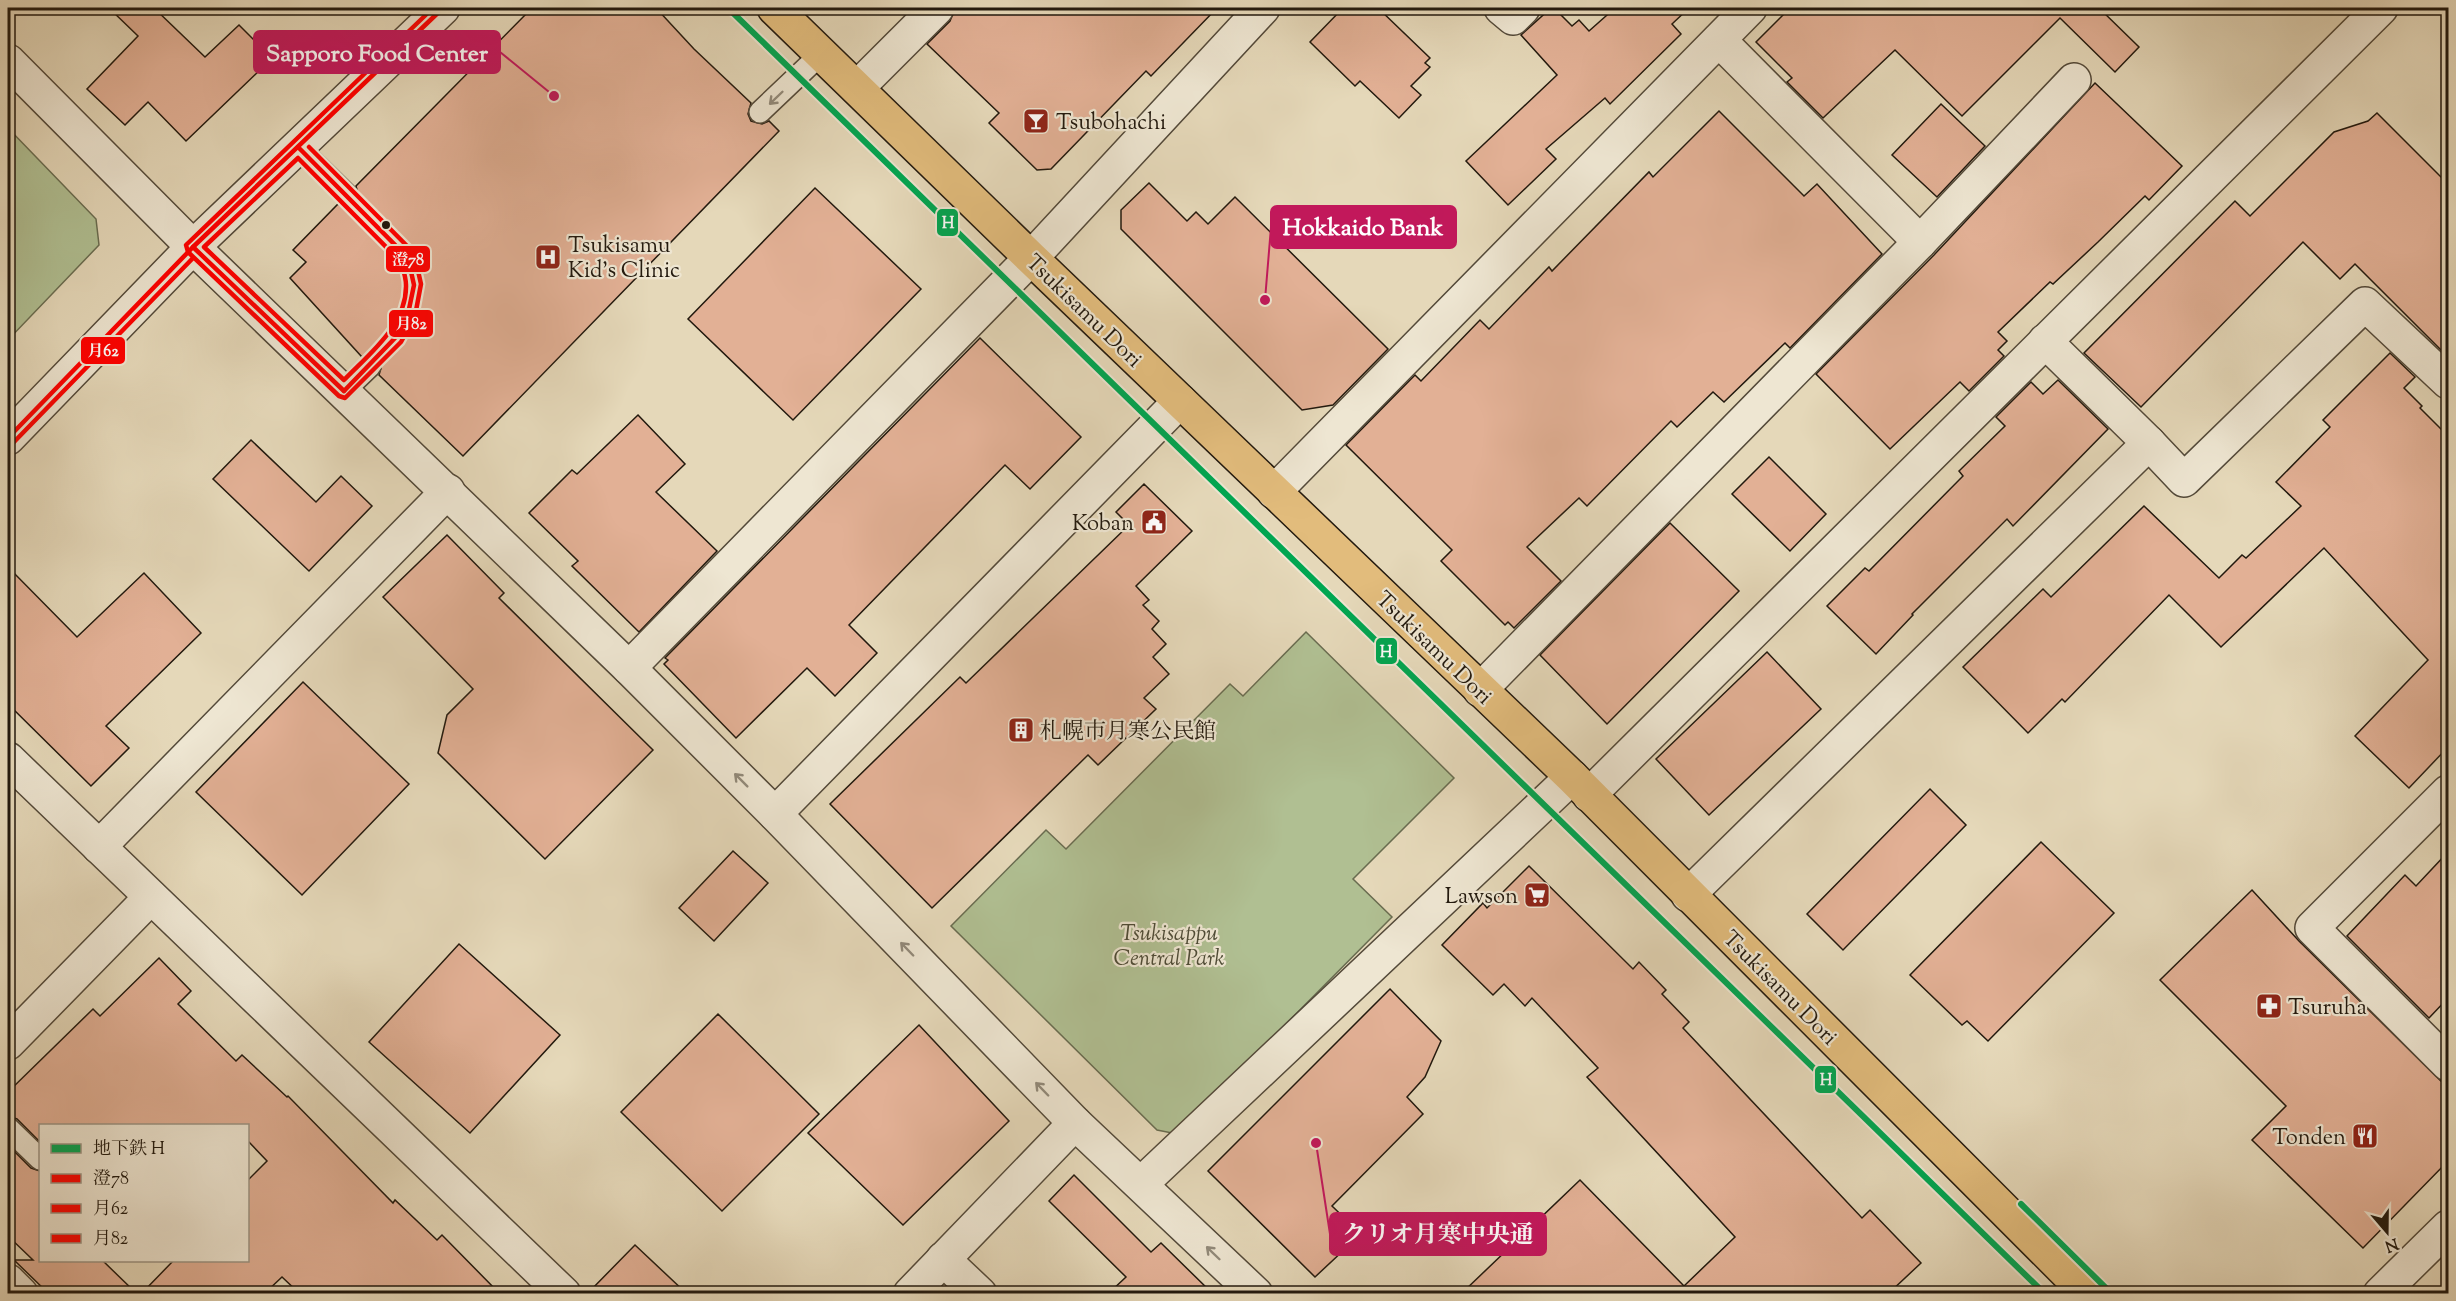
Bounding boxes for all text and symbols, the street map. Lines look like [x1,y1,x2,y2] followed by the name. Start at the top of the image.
[254,31,500,73] callout: Sapporo Food Center
[266,38,489,72] text: Sapporo Food Center
[768,90,783,105] one-way arrow
[1021,106,1051,136] bar icon: Tsubohachi
[1056,108,1166,140] place label: Tsubohachi
[1271,206,1456,248] callout: Hokkaido Bank
[936,208,959,237] line badge: H
[1283,212,1444,246] text: Hokkaido Bank
[942,213,955,236] text: H
[380,219,392,231] unlabelled marker
[568,231,680,288] place label: Tsukisamu Kid's Clinic
[533,242,563,272] hospital icon: Tsukisamu Kid's Clinic
[385,245,431,273] line badge: 澄78
[1017,248,1148,376] street label: Tsukisamu Dori
[392,250,424,273] text: 澄78
[388,309,434,338] line badge: 月82
[395,314,427,337] text: 月82
[80,336,126,365] line badge: 月62
[87,341,119,364] text: 月62
[1139,507,1169,537] public building icon: Koban
[1072,509,1134,541] place label: Koban
[1367,585,1498,713] street label: Tsukisamu Dori
[1375,637,1398,665] line badge: H
[1380,642,1393,665] text: H
[1006,715,1036,745] building icon: 札幌市月寒公民館
[1040,717,1216,749] place label: 札幌市月寒公民館
[734,772,748,787] one-way arrow
[1522,880,1552,910] supermarket icon: Lawson
[1445,882,1518,914] place label: Lawson
[1113,919,1225,976] park label: Tsukisappu Central Park
[1714,924,1844,1054] street label: Tsukisamu Dori
[899,942,914,957] one-way arrow
[2254,991,2284,1021] pharmacy icon: Tsuruha
[2288,993,2367,1025] place label: Tsuruha
[1814,1065,1837,1094] line badge: H
[1820,1070,1833,1093] text: H
[1035,1082,1050,1097] one-way arrow
[2350,1121,2380,1151] restaurant icon: Tonden
[2272,1123,2346,1155] place label: Tonden
[39,1124,249,1262] legend
[93,1137,165,1163] text: 地下鉄 H
[93,1167,129,1193] text: 澄78
[93,1197,129,1223] text: 月62
[2357,1202,2417,1262] north arrow
[1330,1213,1546,1255] callout: クリオ月寒中央通
[1342,1219,1534,1253] text: クリオ月寒中央通
[93,1227,129,1253] text: 月82
[2381,1231,2401,1257] text: N
[1206,1246,1221,1260] one-way arrow

